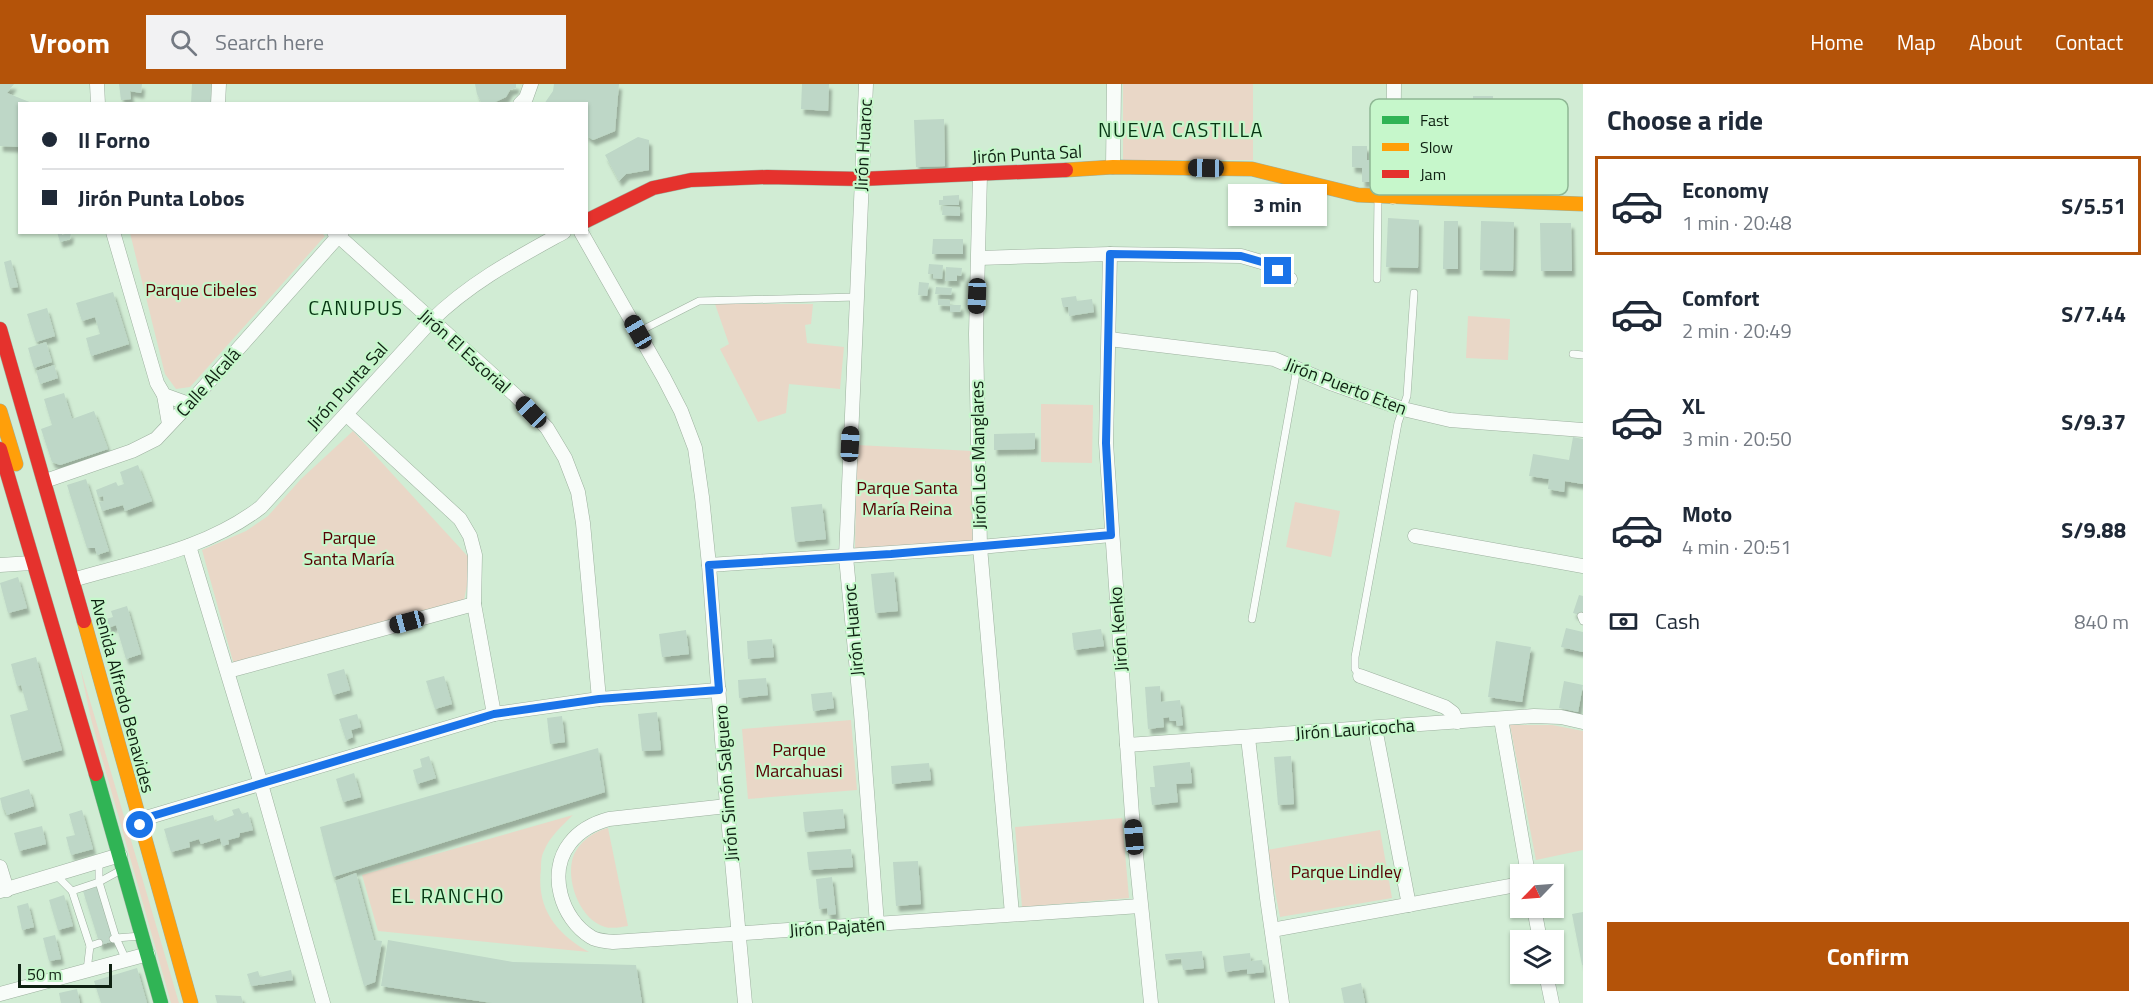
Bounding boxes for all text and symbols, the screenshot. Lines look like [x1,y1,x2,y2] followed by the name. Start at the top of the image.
[146,15,566,69] search box
[30,21,110,64] text: Vroom
[215,25,324,59] text: Search here
[167,26,200,59] icon: search
[1810,26,1864,58] text: Home
[1897,26,1936,58] text: Map
[1969,26,2022,58] text: About
[2055,26,2123,58] text: Contact
[847,98,879,192] street label: Jirón Huaroc
[1370,99,1568,195] legend
[1607,99,1763,140] text: Choose a ride
[1420,108,1449,132] text: Fast
[1098,114,1264,145] district label: NUEVA CASTILLA
[78,123,150,157] text: Il Forno
[1420,135,1453,159] text: Slow
[971,138,1083,170] street label: Jirón Punta Sal
[1188,159,1224,177] car
[1420,162,1446,186] text: Jam
[1682,173,1769,207] text: Economy
[1610,179,1664,233] icon: car
[78,181,245,215] text: Jirón Punta Lobos
[1228,184,1328,226] callout: 3 min
[1253,189,1302,220] text: 3 min
[2061,189,2126,223] text: S/5.51
[1682,207,1792,238] text: 1 min · 20:48
[1264,257,1291,284] route end
[145,276,257,303] park label: Parque Cibeles
[967,278,987,314] car
[1682,281,1760,315] text: Comfort
[1610,287,1664,341] icon: car
[308,292,404,323] district label: CANUPUS
[2061,297,2126,331] text: S/7.44
[413,302,517,400] street label: Jirón El Escorial
[621,312,655,352] car
[1682,315,1792,346] text: 2 min · 20:49
[300,336,394,436] street label: Jirón Punta Sal
[169,341,247,423] street label: Calle Alcalá
[1281,350,1411,422] street label: Jirón Puerto Eten
[963,381,993,529] street label: Jirón Los Manglares
[1682,389,1705,423] text: XL
[512,393,550,431] car
[1610,395,1664,449] icon: car
[2061,405,2126,439] text: S/9.37
[1682,423,1792,454] text: 3 min · 20:50
[840,426,860,462] car
[856,474,958,522] park label: Parque Santa María Reina
[1682,497,1732,531] text: Moto
[1610,503,1664,557] icon: car
[2061,513,2126,547] text: S/9.88
[303,524,395,572] park label: Parque Santa María
[1682,531,1792,562] text: 4 min · 20:51
[836,583,870,677] street label: Jirón Huaroc
[1102,586,1134,672] street label: Jirón Kenko
[84,594,162,796] street label: Avenida Alfredo Benavides
[1655,604,1700,638] text: Cash
[1607,605,1640,638] icon: cash
[2074,606,2129,637] text: 840 m
[387,609,427,635] car
[707,704,745,862] street label: Jirón Simón Salguero
[1294,711,1416,747] street label: Jirón Lauricocha
[755,736,843,784] park label: Parque Marcahuasi
[126,811,153,838] route start
[1123,818,1145,856] car
[1290,858,1402,885] park label: Parque Lindley
[1510,864,1564,918] north arrow
[1510,864,1564,984] map controls
[391,880,505,911] district label: EL RANCHO
[788,910,886,944] street label: Jirón Pajatén
[1607,922,2129,991] button: Confirm
[1510,930,1564,984] button: layers
[18,961,112,988] scale bar
[27,962,62,986] text: 50 m

